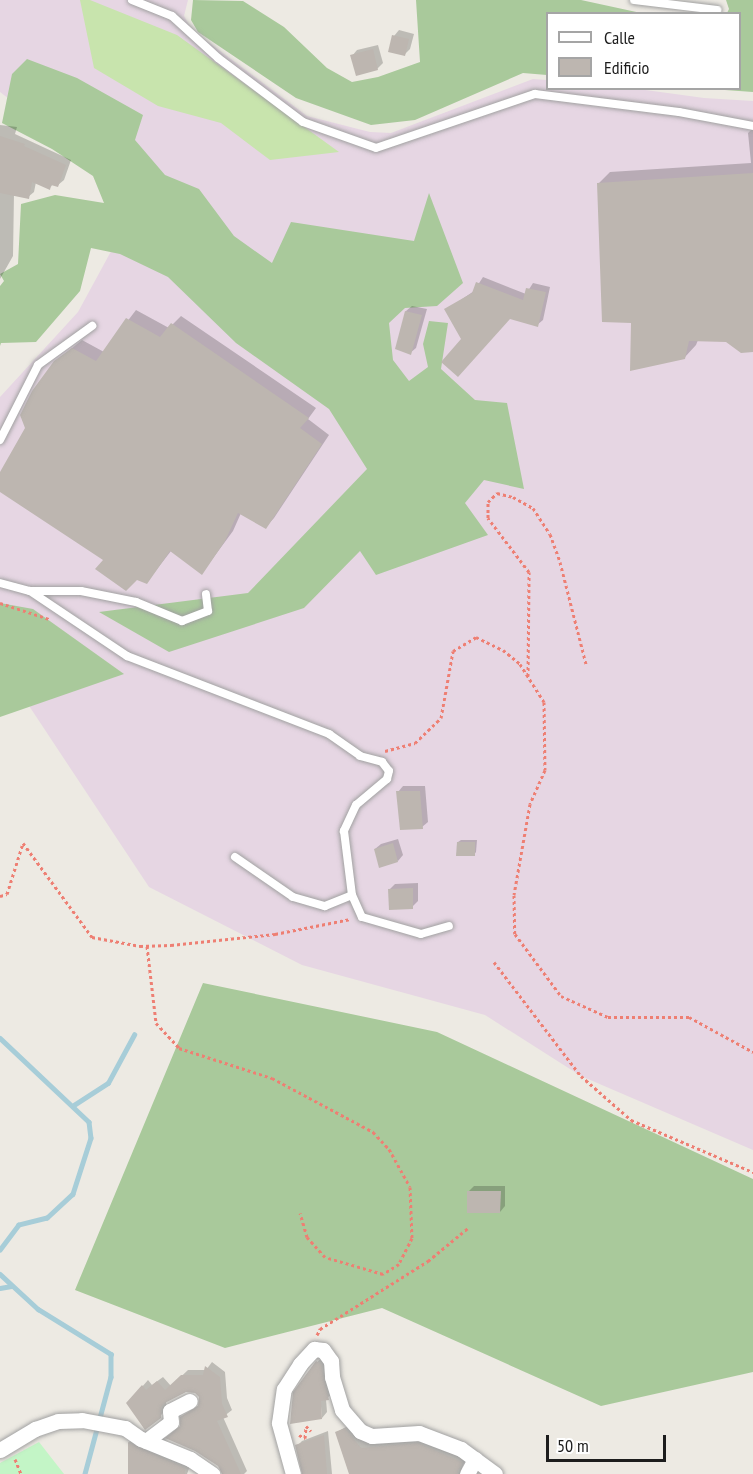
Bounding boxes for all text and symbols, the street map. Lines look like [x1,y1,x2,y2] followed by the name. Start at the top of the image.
[546,12,741,90] legend
[604,26,635,49] text: Calle
[604,56,649,79] text: Edificio
[549,1423,669,1461] scale bar
[557,1434,589,1457] text: 50 m

